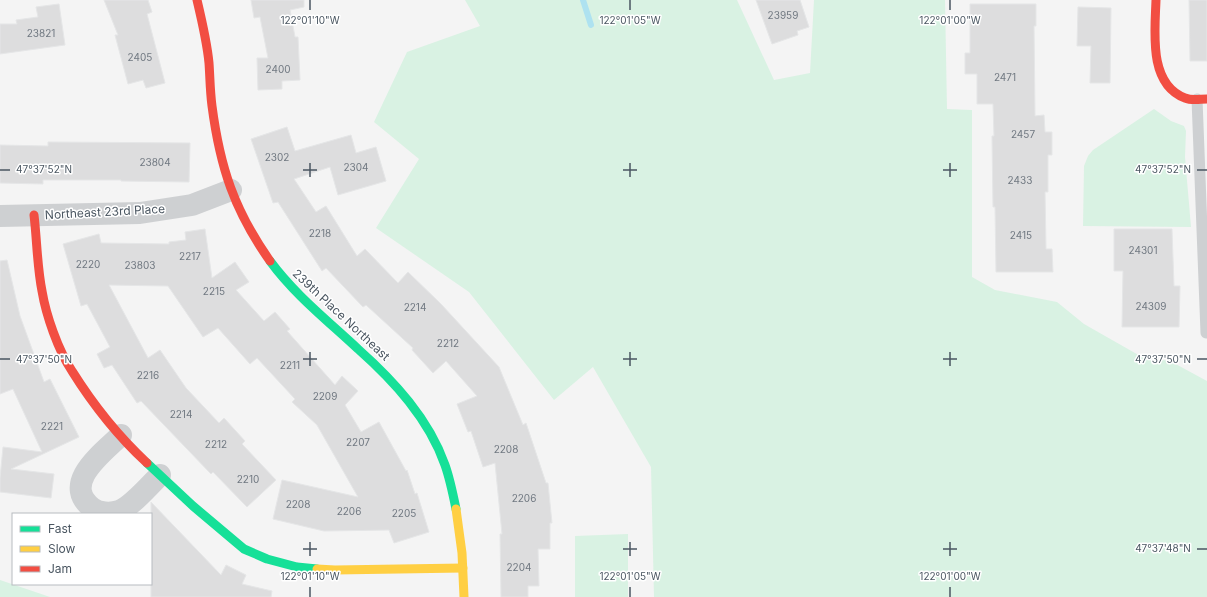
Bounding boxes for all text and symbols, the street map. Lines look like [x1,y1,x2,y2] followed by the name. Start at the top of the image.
[768,9,798,21] house number: 23959
[280,14,340,26] text: 122°01'10"W
[599,14,661,26] text: 122°01'05"W
[919,14,981,26] text: 122°01'00"W
[27,27,55,39] house number: 23821
[128,51,152,63] house number: 2405
[265,63,291,75] house number: 2400
[994,71,1016,83] house number: 2471
[1011,128,1035,140] house number: 2457
[265,151,289,163] house number: 2302
[139,156,171,168] house number: 23804
[343,161,369,173] house number: 2304
[16,163,72,175] text: 47°37'52"N
[1135,163,1191,175] text: 47°37'52"N
[1008,174,1032,186] house number: 2433
[44,201,165,222] street label: Northeast 23rd Place
[309,227,331,239] house number: 2218
[1010,229,1032,241] house number: 2415
[1129,244,1157,256] house number: 24301
[179,250,201,262] house number: 2217
[76,258,100,270] house number: 2220
[125,259,155,271] house number: 23803
[290,266,393,364] street label: 239th Place Northeast
[203,285,225,297] house number: 2215
[1135,300,1167,312] house number: 24309
[404,301,426,313] house number: 2214
[437,337,459,349] house number: 2212
[16,353,72,365] text: 47°37'50"N
[1135,353,1191,365] text: 47°37'50"N
[280,359,300,371] house number: 2211
[137,369,159,381] house number: 2216
[313,390,337,402] house number: 2209
[170,408,192,420] house number: 2214
[41,420,63,432] house number: 2221
[346,436,370,448] house number: 2207
[205,438,227,450] house number: 2212
[494,443,518,455] house number: 2208
[237,473,259,485] house number: 2210
[512,492,536,504] house number: 2206
[286,498,310,510] house number: 2208
[337,505,361,517] house number: 2206
[392,507,416,519] house number: 2205
[12,513,152,585] legend
[48,521,72,536] text: Fast
[48,541,76,556] text: Slow
[1135,542,1191,554] text: 47°37'48"N
[48,561,72,576] text: Jam
[507,561,531,573] house number: 2204
[280,570,340,582] text: 122°01'10"W
[599,570,661,582] text: 122°01'05"W
[919,570,981,582] text: 122°01'00"W

